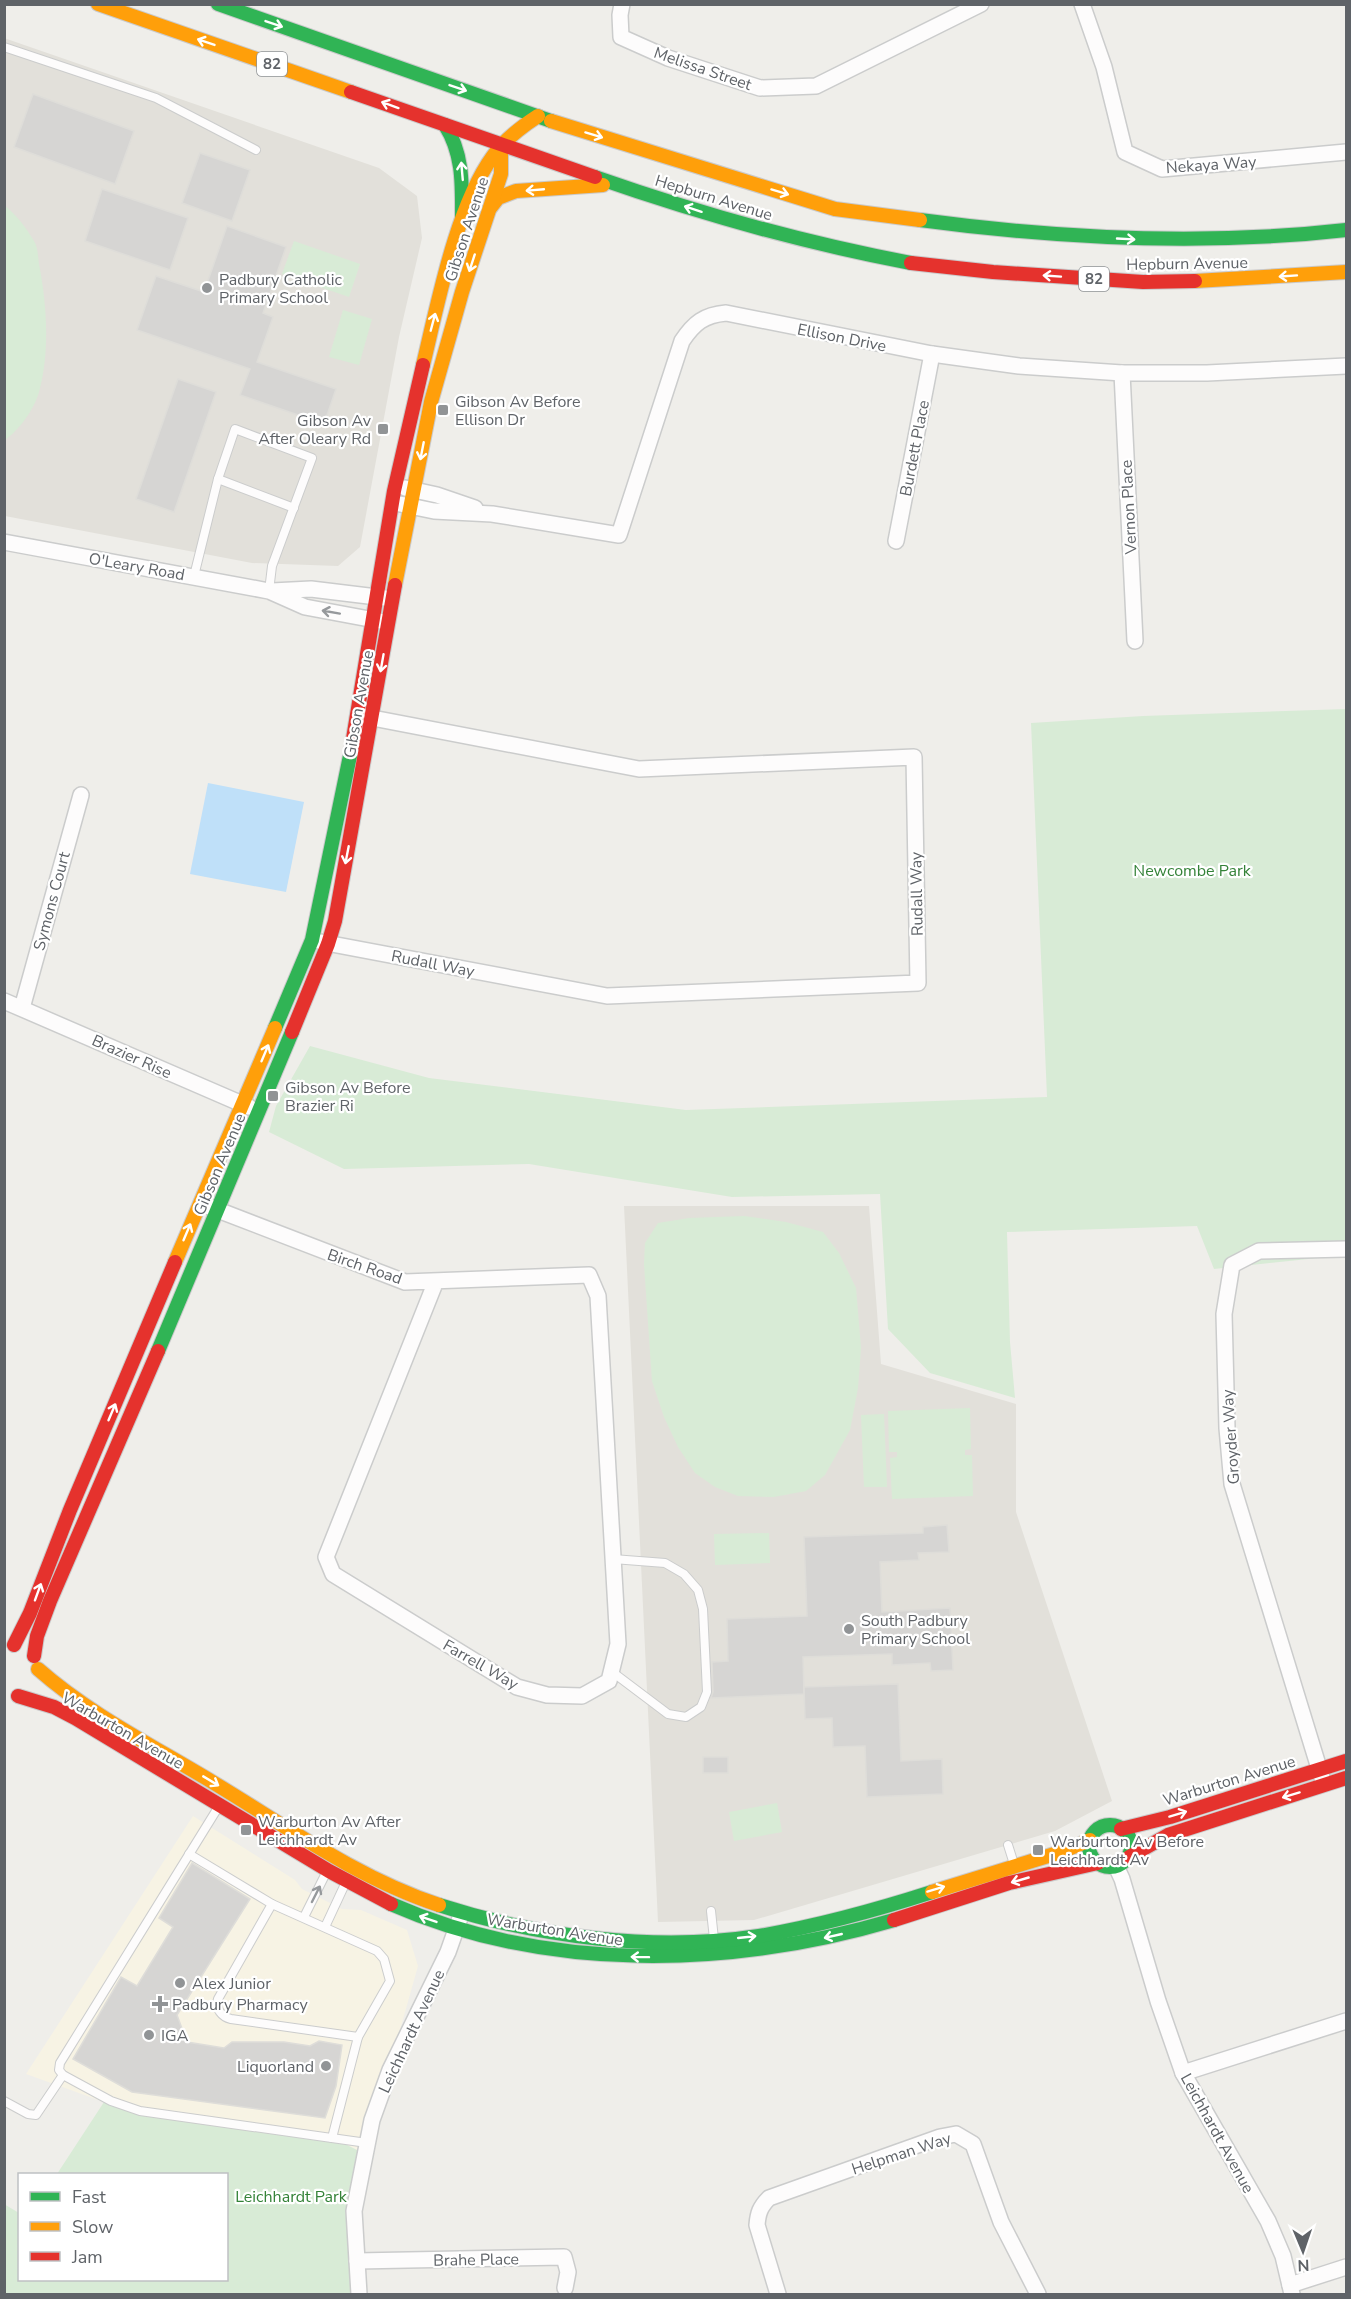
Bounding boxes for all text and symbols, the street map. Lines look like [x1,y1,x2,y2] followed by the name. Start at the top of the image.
[264,19,283,30] one-way arrow
[197,35,216,46] one-way arrow
[651,42,755,96] street label: Melissa Street
[257,52,287,76] road number: 82
[448,83,467,94] one-way arrow
[381,99,400,110] one-way arrow
[584,130,603,141] one-way arrow
[1165,151,1258,179] street label: Nekaya Way
[456,162,467,181] one-way arrow
[652,170,775,226] street label: Hepburn Avenue
[440,174,494,284] street label: Gibson Avenue
[526,185,546,196] one-way arrow
[770,187,789,198] one-way arrow
[684,202,703,213] one-way arrow
[1116,234,1136,245] one-way arrow
[1126,252,1248,276] street label: Hepburn Avenue
[466,253,477,272] one-way arrow
[1079,267,1109,291] road number: 82
[219,269,342,309] place label: Padbury Catholic Primary School
[1279,270,1299,281] one-way arrow
[1042,271,1062,282] one-way arrow
[200,281,214,295] marker: Padbury Catholic Primary School
[428,313,439,332] one-way arrow
[795,319,888,357] street label: Ellison Drive
[455,391,581,431] place label: Gibson Av Before Ellison Dr
[895,398,935,498] street label: Burdett Place
[436,403,450,417] marker: Gibson Av Before Ellison Dr
[258,410,372,450] place label: Gibson Av After Oleary Rd
[376,422,390,436] marker: Gibson Av After Oleary Rd
[416,441,427,460] one-way arrow
[1116,459,1143,556] street label: Vernon Place
[87,548,187,586] street label: O'Leary Road
[322,606,341,617] one-way arrow
[339,649,379,760] street label: Gibson Avenue
[376,653,387,673] one-way arrow
[341,845,352,864] one-way arrow
[28,849,76,953] street label: Symons Court
[905,851,929,936] street label: Rudall Way
[1133,860,1252,882] park label: Newcombe Park
[389,945,477,983] street label: Rudall Way
[88,1030,175,1084] street label: Brazier Rise
[259,1044,271,1062] one-way arrow
[285,1077,411,1117] place label: Gibson Av Before Brazier Ri
[266,1089,280,1103] marker: Gibson Av Before Brazier Ri
[189,1110,251,1219] street label: Gibson Avenue
[182,1223,193,1242] one-way arrow
[324,1244,405,1290] street label: Birch Road
[1217,1388,1245,1485] street label: Groyder Way
[107,1403,118,1421] one-way arrow
[33,1583,44,1602] one-way arrow
[861,1610,970,1650] place label: South Padbury Primary School
[842,1622,856,1636] marker: South Padbury Primary School
[439,1634,523,1696] street label: Farrell Way
[57,1687,188,1775] street label: Warburton Avenue
[1160,1750,1298,1812] street label: Warburton Avenue
[202,1775,219,1787] one-way arrow
[1282,1790,1301,1801] one-way arrow
[1168,1808,1187,1819] one-way arrow
[258,1811,401,1851] place label: Warburton Av After Leichhardt Av
[239,1823,253,1837] marker: Warburton Av After Leichhardt Av
[1050,1831,1204,1871] place label: Warburton Av Before Leichhardt Av
[1031,1843,1045,1857] marker: Warburton Av Before Leichhardt Av
[1011,1875,1030,1886] one-way arrow
[926,1883,945,1894] one-way arrow
[310,1886,322,1903] one-way arrow
[485,1908,624,1952] street label: Warburton Avenue
[419,1913,438,1924] one-way arrow
[824,1930,843,1942] one-way arrow
[737,1931,757,1942] one-way arrow
[631,1951,651,1963] one-way arrow
[374,1966,450,2097] street label: Leichhardt Avenue
[192,1973,271,1995] place label: Alex Junior
[173,1976,187,1990] marker: Alex Junior
[172,1994,308,2016] place label: Padbury Pharmacy
[153,1997,167,2011] marker: Padbury Pharmacy
[161,2025,189,2047] place label: IGA
[142,2028,156,2042] marker: IGA
[237,2056,314,2078] place label: Liquorland
[319,2059,333,2073] marker: Liquorland
[1175,2070,1259,2197] street label: Leichhardt Avenue
[849,2127,955,2180] street label: Helpman Way
[18,2173,228,2281] legend
[72,2185,107,2209] text: Fast
[235,2186,348,2208] park label: Leichhardt Park
[72,2215,113,2239] text: Slow
[1273,2221,1333,2281] north arrow
[71,2245,103,2269] text: Jam
[433,2248,519,2272] street label: Brahe Place
[1297,2254,1310,2276] text: N

